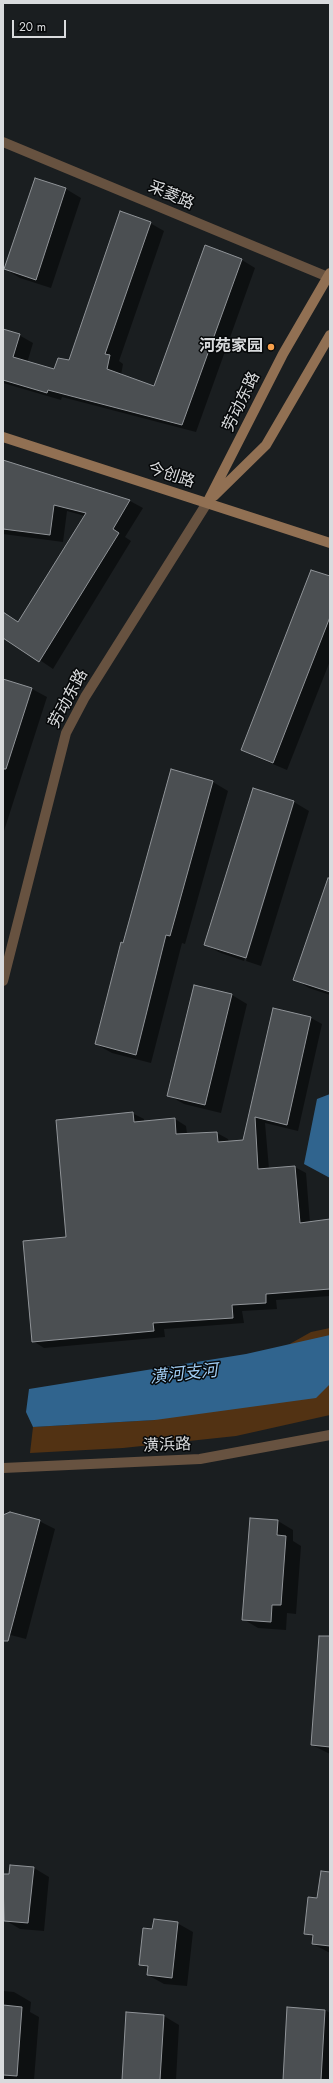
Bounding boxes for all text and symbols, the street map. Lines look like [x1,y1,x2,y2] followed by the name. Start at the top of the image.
[14,12,68,38] scale bar
[19,18,46,36] text: 20 m
[145,178,197,214] street label: 采菱路
[199,337,263,357] place label: 河苑家园
[266,342,276,352] marker: 河苑家园
[219,369,265,435] street label: 劳动东路
[145,459,197,493] street label: 今创路
[46,666,92,732] street label: 劳动东路
[149,1361,219,1389] water label: 潢河支河
[143,1436,191,1456] street label: 潢浜路

